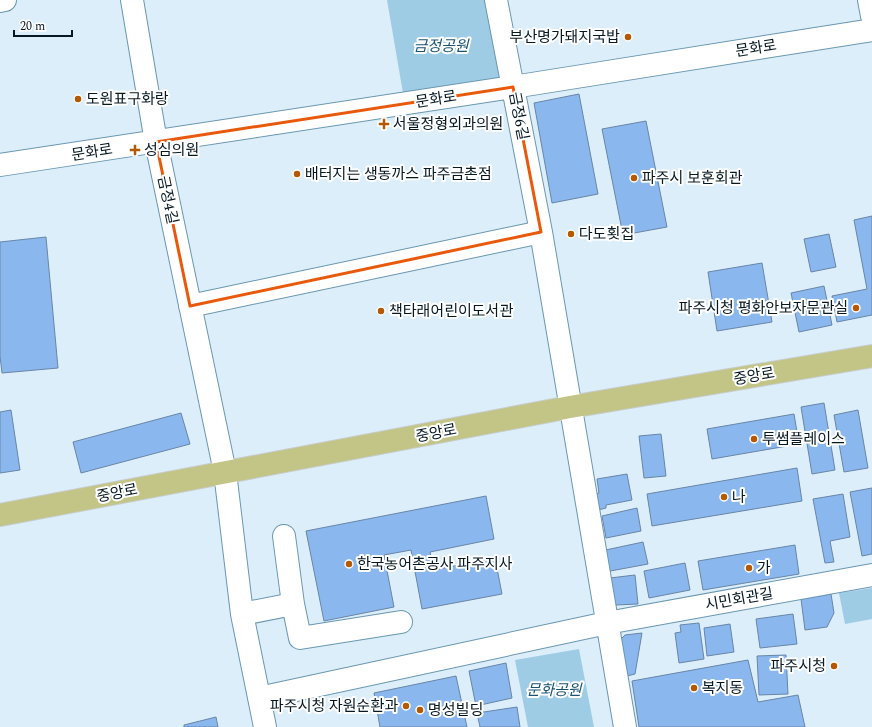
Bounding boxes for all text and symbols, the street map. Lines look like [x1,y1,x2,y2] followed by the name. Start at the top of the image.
[14,12,72,38] scale bar
[20,17,45,36] text: 20 m
[510,26,620,49] place label: 부산명가돼지국밥
[623,32,633,42] marker: 부산명가돼지국밥
[734,34,778,63] street label: 문화로
[413,35,470,58] park label: 금정공원
[414,85,458,114] street label: 문화로
[86,88,169,111] place label: 도원표구화랑
[503,90,534,142] street label: 금정6길
[73,94,83,104] marker: 도원표구화랑
[393,113,503,136] place label: 서울정형외과의원
[378,118,390,130] marker: 서울정형외과의원
[70,138,114,167] street label: 문화로
[144,139,199,162] place label: 성심의원
[129,144,141,156] marker: 성심의원
[305,163,492,186] place label: 배터지는 생동까스 파주금촌점
[642,167,743,190] place label: 파주시 보훈회관
[292,169,302,179] marker: 배터지는 생동까스 파주금촌점
[629,173,639,183] marker: 파주시 보훈회관
[151,174,184,226] street label: 금정4길
[579,223,634,246] place label: 다도횟집
[566,229,576,239] marker: 다도횟집
[679,297,848,320] place label: 파주시청 평화안보자문관실
[389,300,513,323] place label: 책타래어린이도서관
[851,303,861,313] marker: 파주시청 평화안보자문관실
[376,306,386,316] marker: 책타래어린이도서관
[732,362,776,391] street label: 중앙로
[414,418,459,449] street label: 중앙로
[762,428,845,451] place label: 투썸플레이스
[749,434,759,444] marker: 투썸플레이스
[95,478,140,509] street label: 중앙로
[732,486,746,509] place label: 나
[719,492,729,502] marker: 나
[357,553,513,576] place label: 한국농어촌공사 파주지사
[757,557,771,580] place label: 가
[344,559,354,569] marker: 한국농어촌공사 파주지사
[744,563,754,573] marker: 가
[703,582,775,617] street label: 시민회관길
[771,655,826,678] place label: 파주시청
[829,661,839,671] marker: 파주시청
[702,677,743,700] place label: 복지동
[526,679,583,702] park label: 문화공원
[689,683,699,693] marker: 복지동
[270,695,398,718] place label: 파주시청 자원순환과
[428,699,483,722] place label: 명성빌딩
[401,701,411,711] marker: 파주시청 자원순환과
[415,705,425,715] marker: 명성빌딩

